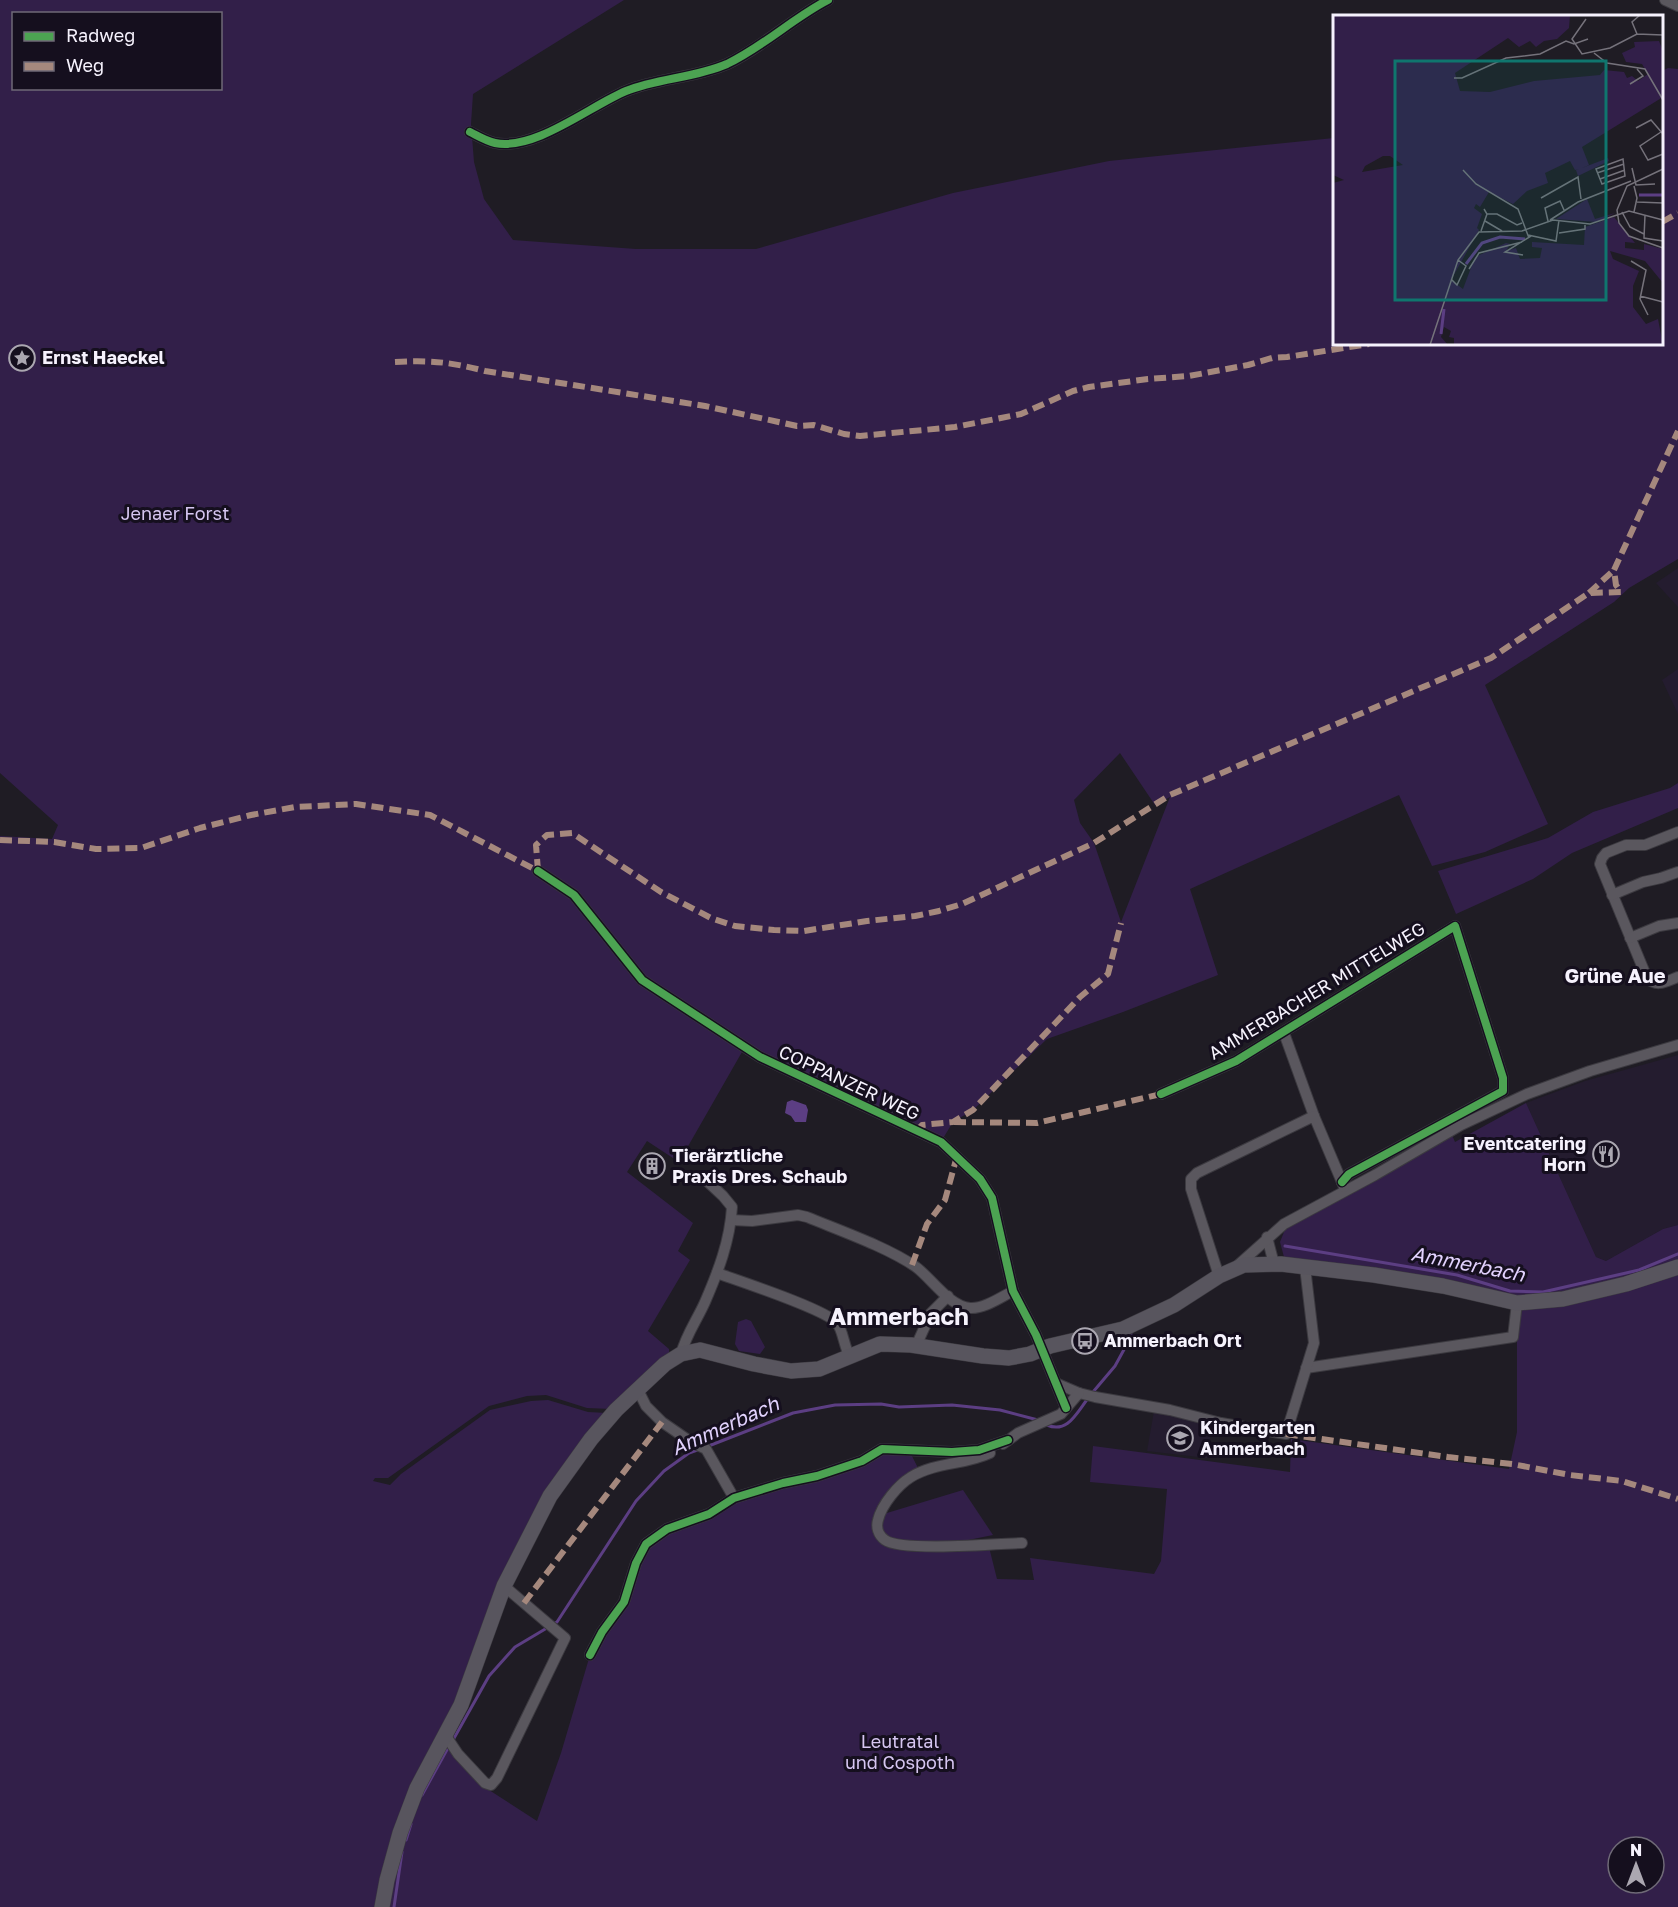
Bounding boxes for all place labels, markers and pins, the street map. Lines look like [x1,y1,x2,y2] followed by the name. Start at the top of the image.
[7,343,37,373] place icon: Ernst Haeckel
[42,346,165,368] place label: Ernst Haeckel
[1463,1132,1586,1175] place label: Eventcatering Horn
[1591,1139,1621,1169] restaurant icon: Eventcatering Horn
[672,1144,847,1187] place label: Tierärztliche Praxis Dres. Schaub
[637,1151,667,1181] building icon: Tierärztliche Praxis Dres. Schaub
[1070,1326,1100,1356] bus stop icon: Ammerbach Ort
[1104,1329,1242,1351] place label: Ammerbach Ort
[1200,1416,1315,1459] place label: Kindergarten Ammerbach
[1165,1423,1195,1453] school or university icon: Kindergarten Ammerbach

